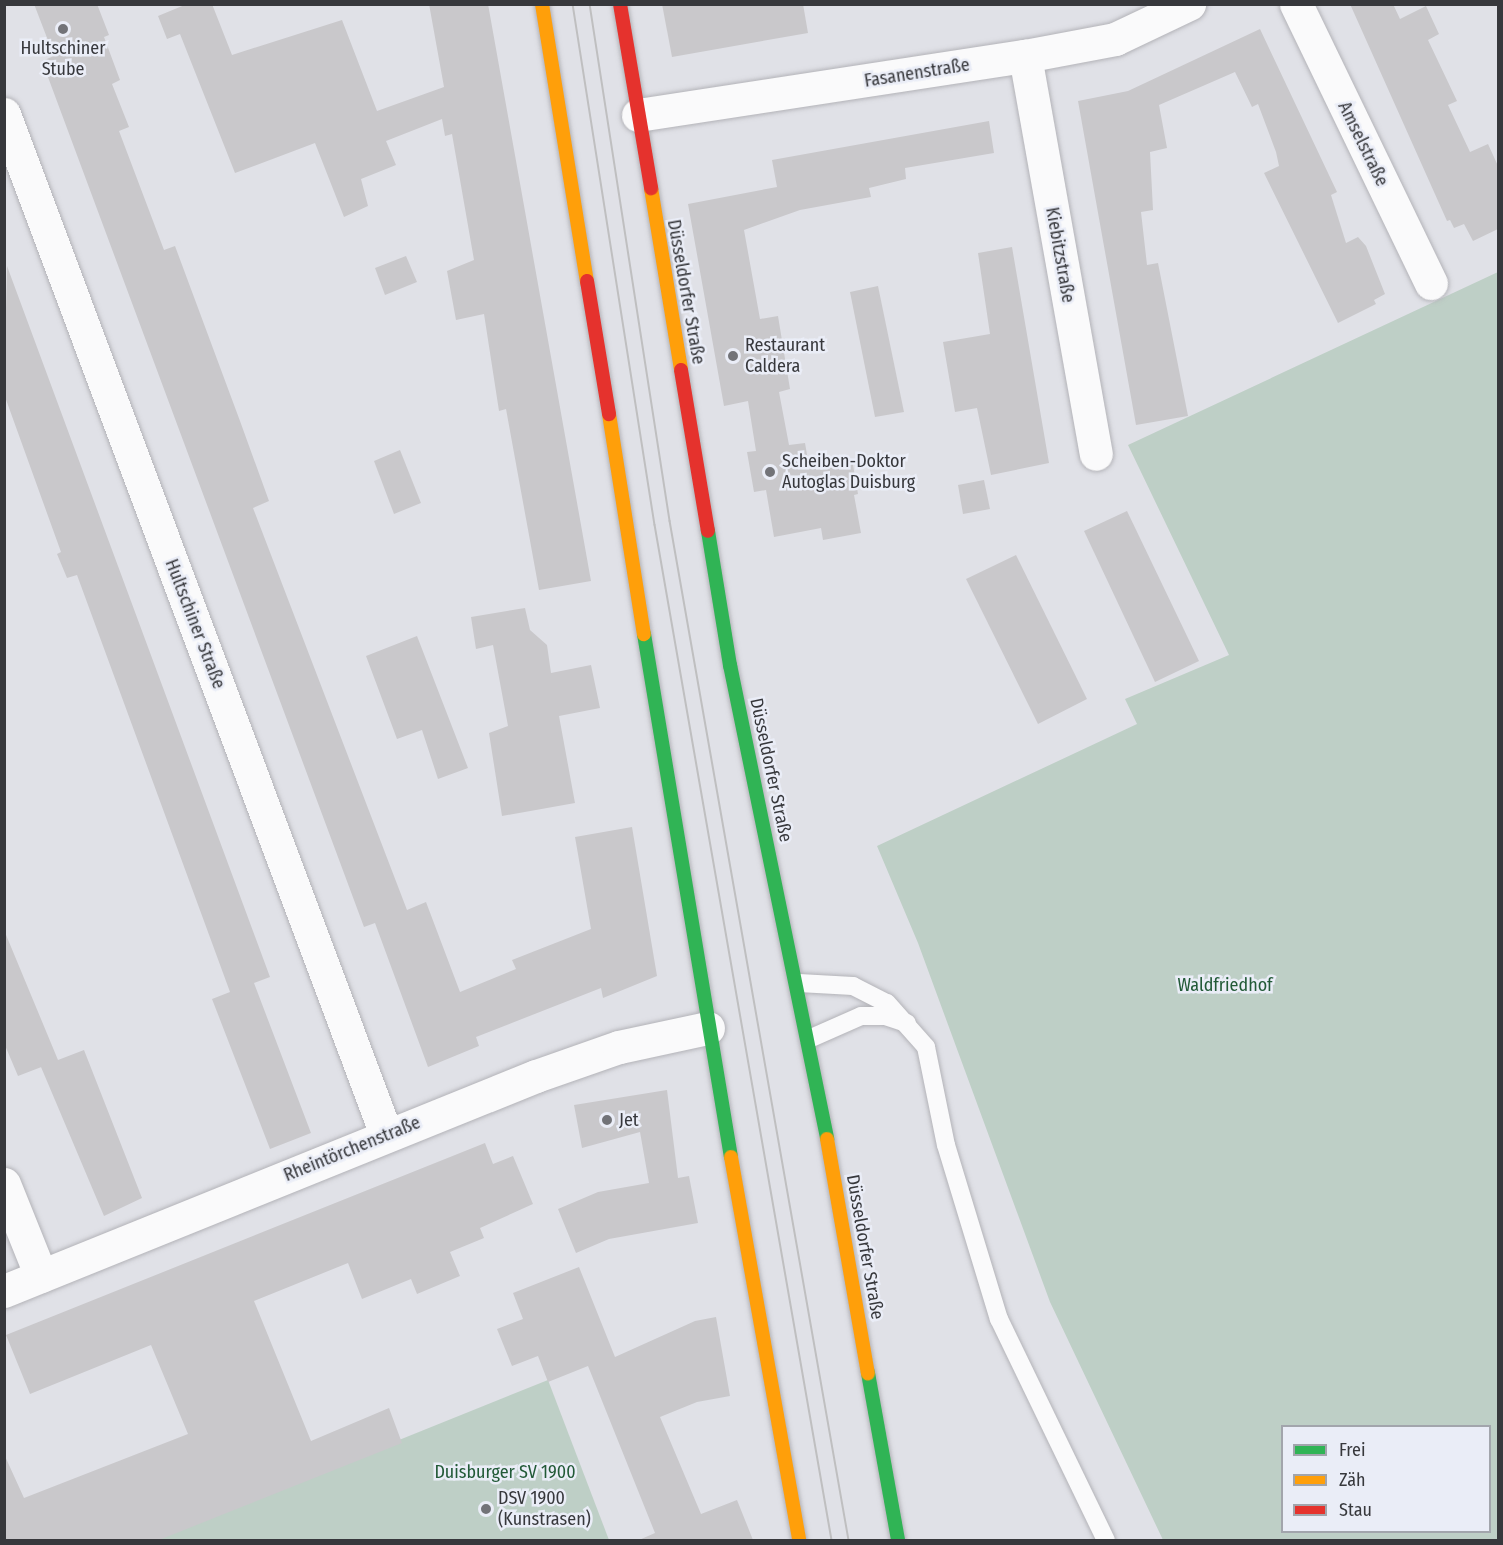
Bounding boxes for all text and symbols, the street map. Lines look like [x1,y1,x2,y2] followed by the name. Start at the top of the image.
[56,22,70,36] marker: Hultschiner Stube
[20,38,106,80] place label: Hultschiner Stube
[863,54,971,92] street label: Fasanenstraße
[1333,98,1393,190] street label: Amselstraße
[1041,206,1079,304] street label: Kiebitzstraße
[663,218,709,366] street label: Düsseldorfer Straße
[745,335,825,378] place label: Restaurant Caldera
[726,349,740,363] marker: Restaurant Caldera
[782,451,915,494] place label: Scheiben-Doktor Autoglas Duisburg
[763,465,777,479] marker: Scheiben-Doktor Autoglas Duisburg
[160,556,230,692] street label: Hultschiner Straße
[745,696,797,844] street label: Düsseldorfer Straße
[1177,974,1273,996] park label: Waldfriedhof
[619,1109,639,1131] place label: Jet
[281,1112,423,1186] street label: Rheintörchenstraße
[600,1113,614,1127] marker: Jet
[842,1173,888,1321] street label: Düsseldorfer Straße
[1281,1425,1491,1533] legend
[1339,1439,1365,1461] text: Frei
[434,1461,576,1483] park label: Duisburger SV 1900
[1339,1469,1366,1491] text: Zäh
[498,1488,591,1530] place label: DSV 1900 (Kunstrasen)
[1339,1499,1372,1521] text: Stau
[479,1502,493,1516] marker: DSV 1900 (Kunstrasen)

